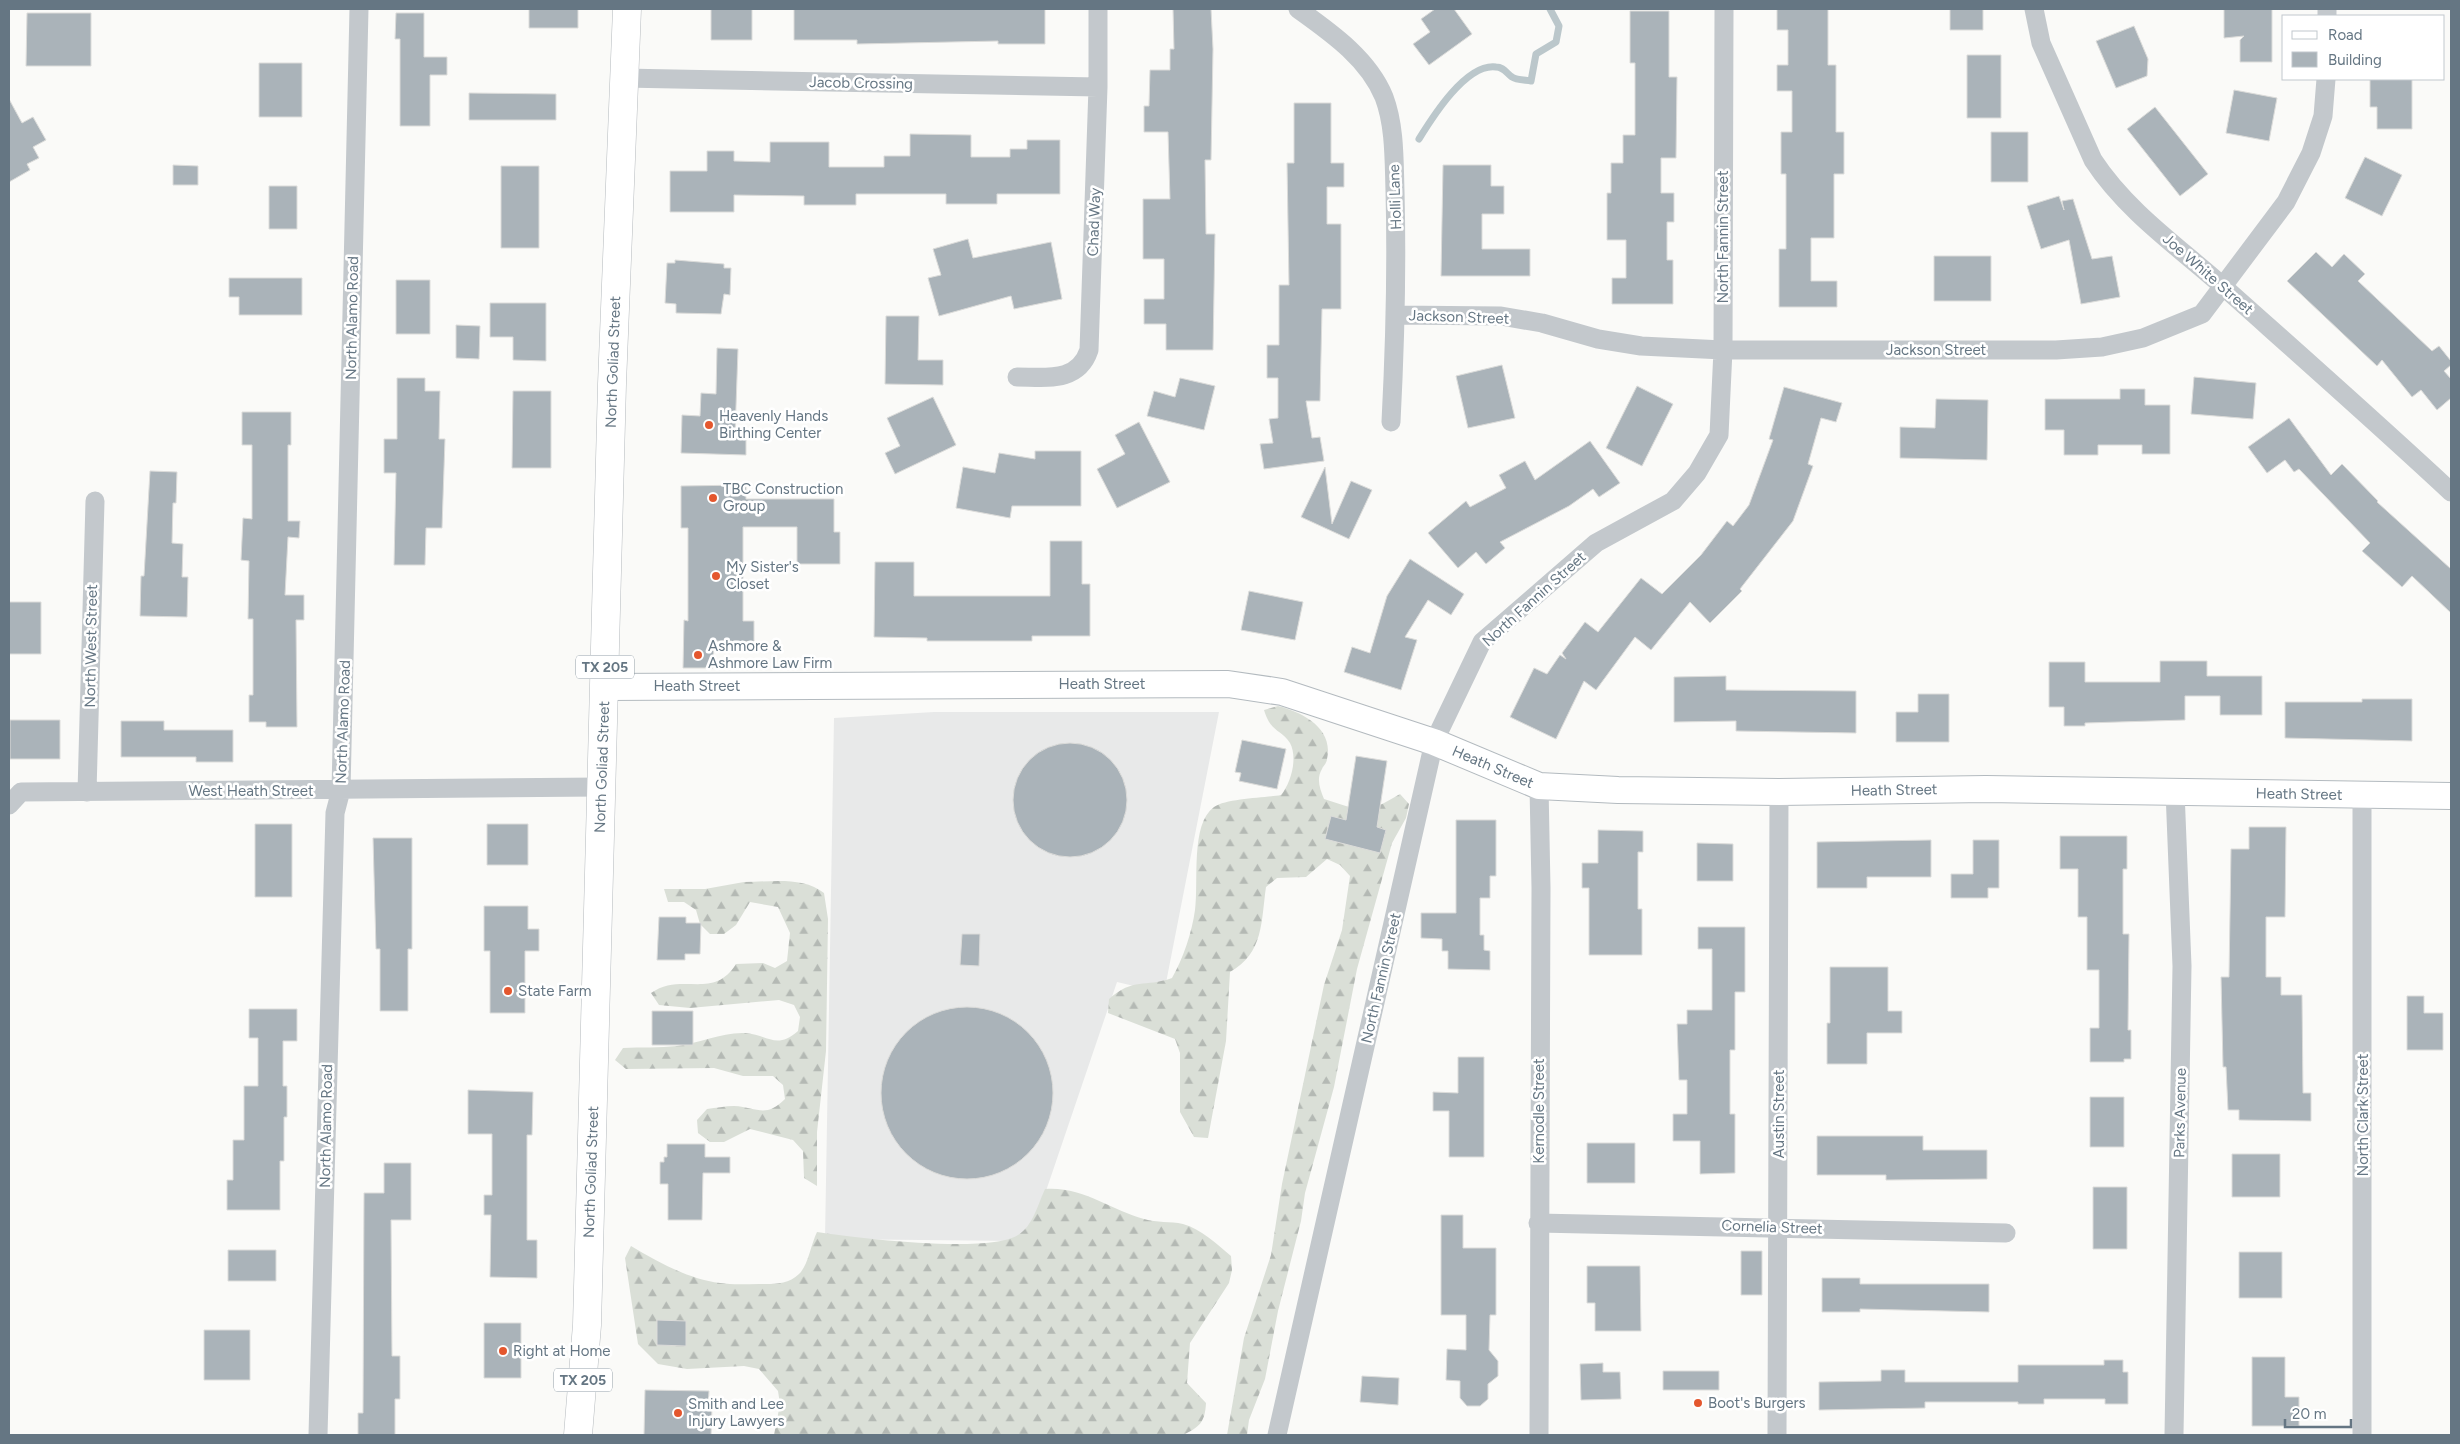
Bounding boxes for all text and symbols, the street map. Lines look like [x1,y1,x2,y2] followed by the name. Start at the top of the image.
[2282,15,2445,80] legend
[2328,26,2363,44] text: Road
[2328,51,2382,69] text: Building
[809,73,913,93] street label: Jacob Crossing
[1385,164,1405,230] street label: Holli Lane
[1714,170,1732,304] street label: North Fannin Street
[1084,187,1104,257] street label: Chad Way
[2159,230,2257,318] street label: Joe White Street
[342,256,362,380] street label: North Alamo Road
[602,295,624,428] street label: North Goliad Street
[1408,306,1510,328] street label: Jackson Street
[1886,341,1987,359] street label: Jackson Street
[719,407,828,442] place label: Heavenly Hands Birthing Center
[703,419,715,431] marker: Heavenly Hands Birthing Center
[723,480,843,515] place label: TBC Construction Group
[707,492,719,504] marker: TBC Construction Group
[1479,548,1590,650] street label: North Fannin Street
[726,558,799,593] place label: My Sister's Closet
[710,570,722,582] marker: My Sister's Closet
[81,584,101,708] street label: North West Street
[708,637,832,672] place label: Ashmore & Ashmore Law Firm
[692,649,704,661] marker: Ashmore & Ashmore Law Firm
[576,656,634,679] road number: TX 205
[332,660,354,784] street label: North Alamo Road
[1059,675,1146,693] street label: Heath Street
[654,677,741,695] street label: Heath Street
[591,700,613,833] street label: North Goliad Street
[1450,742,1537,792] street label: Heath Street
[1850,780,1938,800] street label: Heath Street
[188,782,314,800] street label: West Heath Street
[2255,784,2343,804] street label: Heath Street
[1357,911,1405,1045] street label: North Fannin Street
[518,982,592,1000] place label: State Farm
[502,985,514,997] marker: State Farm
[2354,1053,2372,1176] street label: North Clark Street
[1530,1058,1548,1164] street label: Kernodle Street
[316,1064,336,1188] street label: North Alamo Road
[2170,1068,2190,1158] street label: Parks Avenue
[1770,1069,1788,1158] street label: Austin Street
[580,1105,602,1238] street label: North Goliad Street
[1721,1216,1823,1238] street label: Cornelia Street
[513,1342,610,1360] place label: Right at Home
[497,1345,509,1357] marker: Right at Home
[554,1368,612,1392] road number: TX 205
[1708,1394,1806,1412] place label: Boot's Burgers
[688,1395,785,1430] place label: Smith and Lee Injury Lawyers
[2285,1396,2351,1428] scale bar
[1692,1397,1704,1409] marker: Boot's Burgers
[2292,1405,2326,1423] text: 20 m
[672,1407,684,1419] marker: Smith and Lee Injury Lawyers

